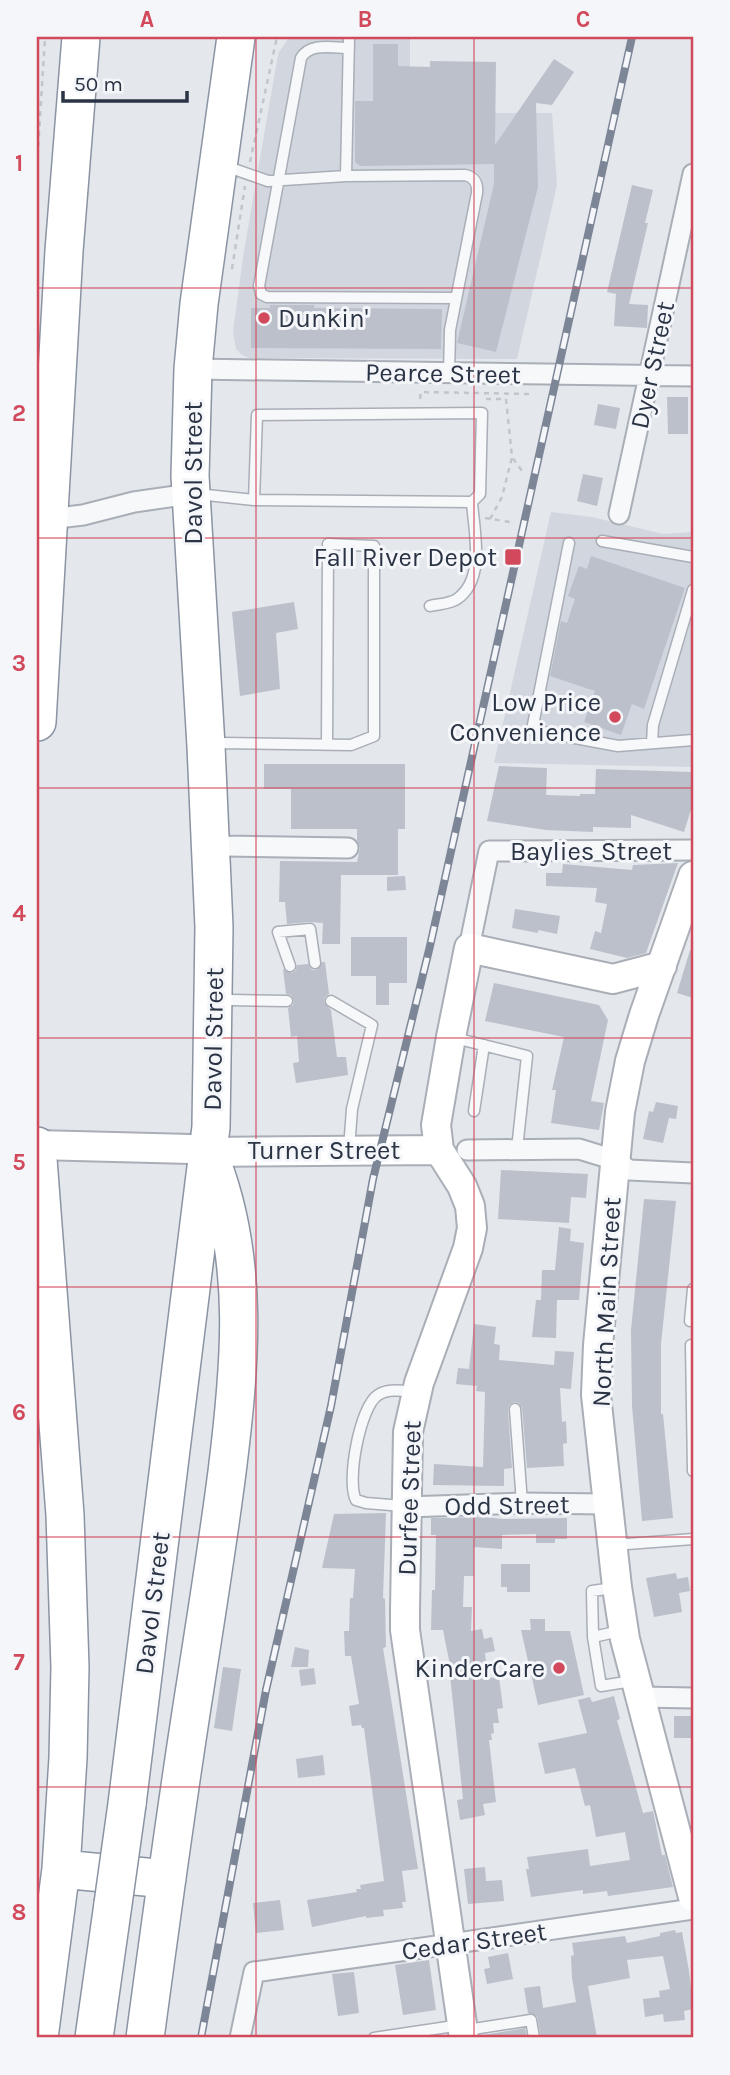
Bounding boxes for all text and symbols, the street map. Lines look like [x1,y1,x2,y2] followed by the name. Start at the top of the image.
[140,6,154,33] text: A
[358,6,372,33] text: B
[576,6,590,33] text: C
[63,60,187,104] scale bar
[74,72,123,96] text: 50 m
[15,150,23,177] text: 1
[624,298,681,432] street label: Dyer Street
[278,303,368,334] place label: Dunkin'
[256,310,272,326] marker: Dunkin'
[365,357,521,390] street label: Pearce Street
[12,400,26,427] text: 2
[178,401,209,545] street label: Davol Street
[314,542,497,573] place label: Fall River Depot
[503,547,523,567] marker: Fall River Depot
[12,650,26,677] text: 3
[449,687,601,748] place label: Low Price Convenience
[607,709,623,725] marker: Low Price Convenience
[510,836,672,867] street label: Baylies Street
[12,900,26,927] text: 4
[197,967,230,1111] street label: Davol Street
[248,1135,400,1166] street label: Turner Street
[12,1149,26,1176] text: 5
[586,1196,627,1408] street label: North Main Street
[12,1399,26,1426] text: 6
[391,1420,428,1576] street label: Durfee Street
[444,1489,570,1522] street label: Odd Street
[128,1530,177,1676] street label: Davol Street
[13,1649,25,1676] text: 7
[415,1653,545,1684] place label: KinderCare
[551,1660,567,1676] marker: KinderCare
[12,1899,26,1926] text: 8
[400,1916,549,1967] street label: Cedar Street

